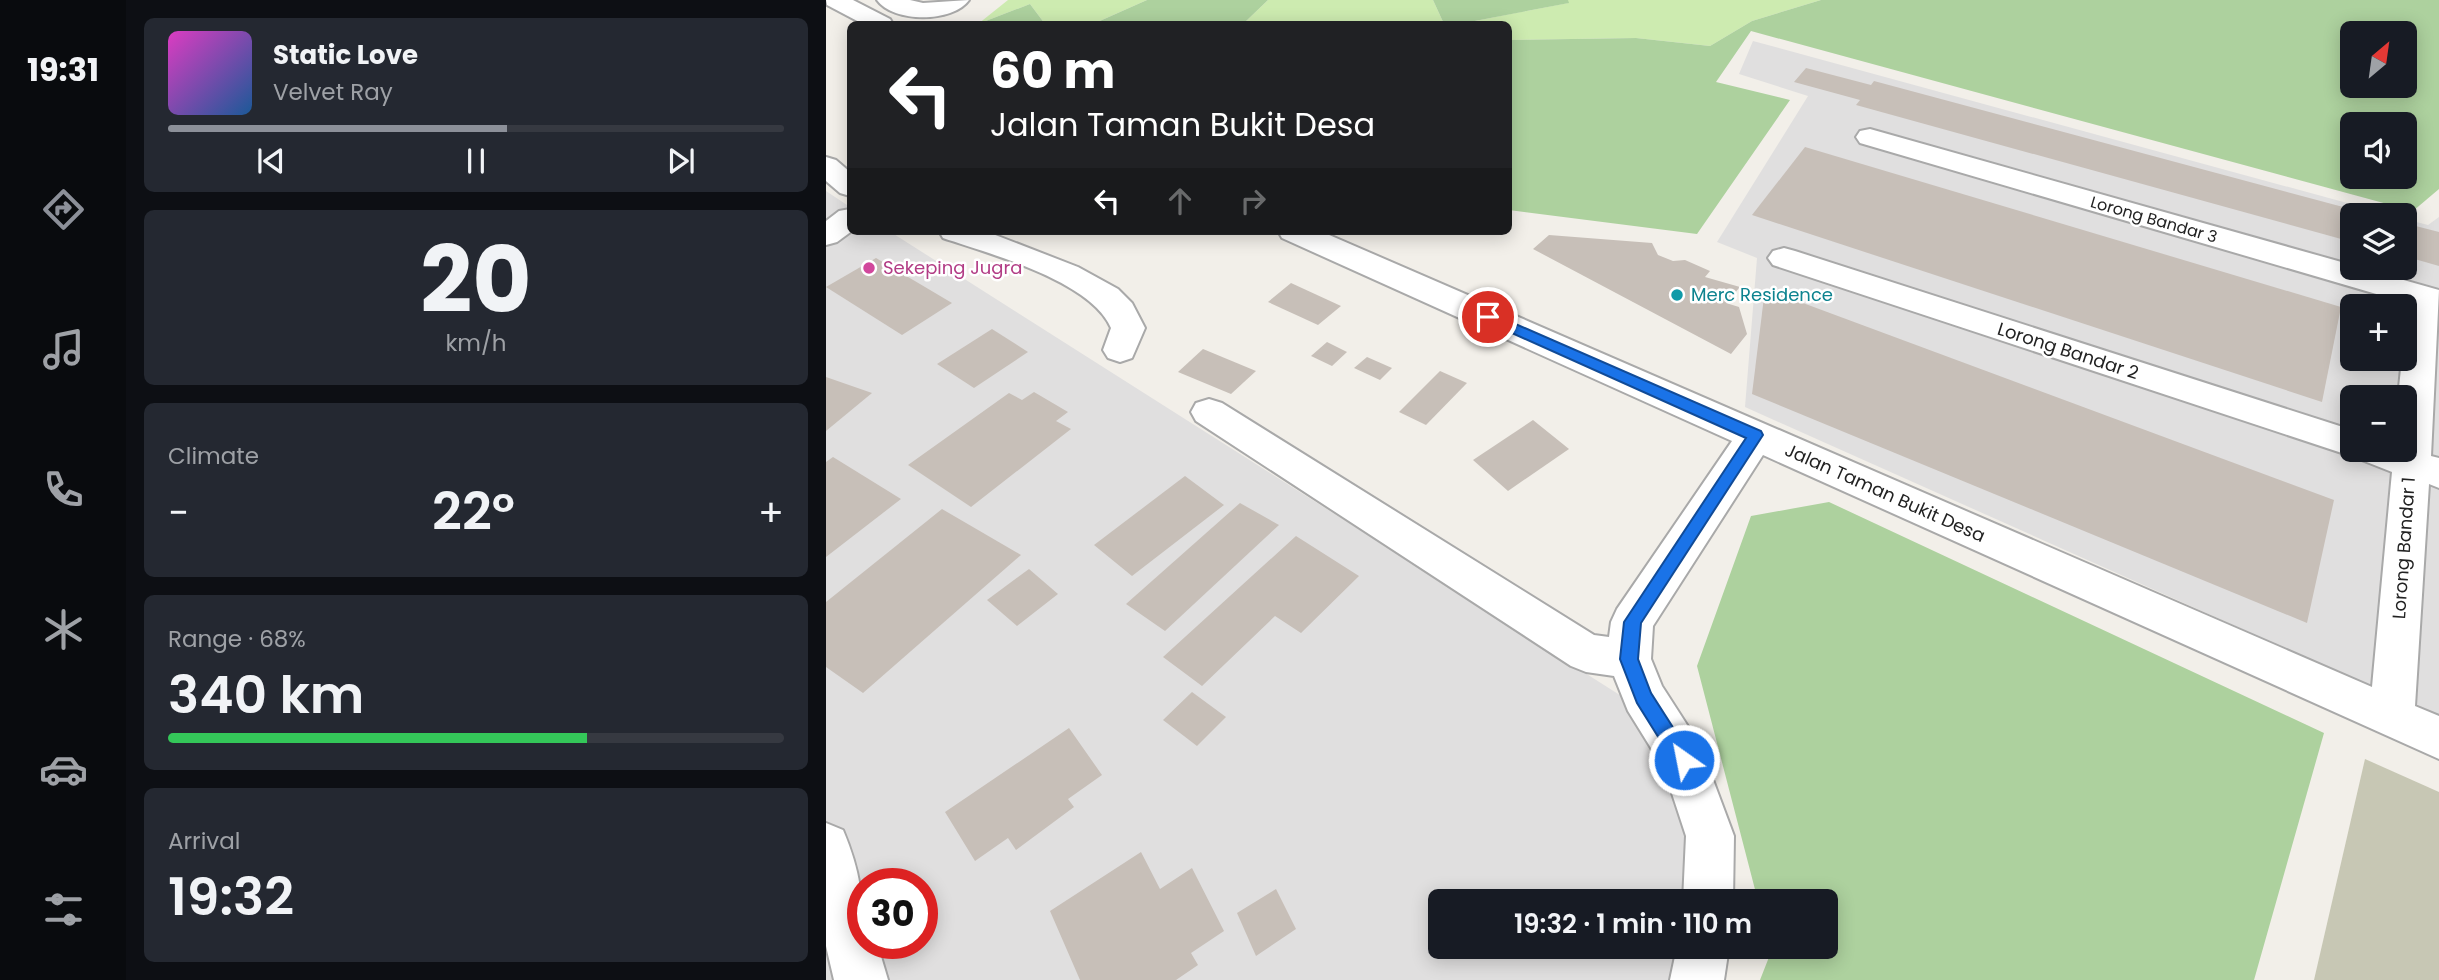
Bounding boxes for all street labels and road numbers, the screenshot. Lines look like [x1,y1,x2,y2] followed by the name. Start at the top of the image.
[2088,190,2220,249] street label: Lorong Bandar 3
[1994,316,2142,385] street label: Lorong Bandar 2
[1781,437,1989,548] street label: Jalan Taman Bukit Desa
[2386,476,2421,620] street label: Lorong Bandar 1

